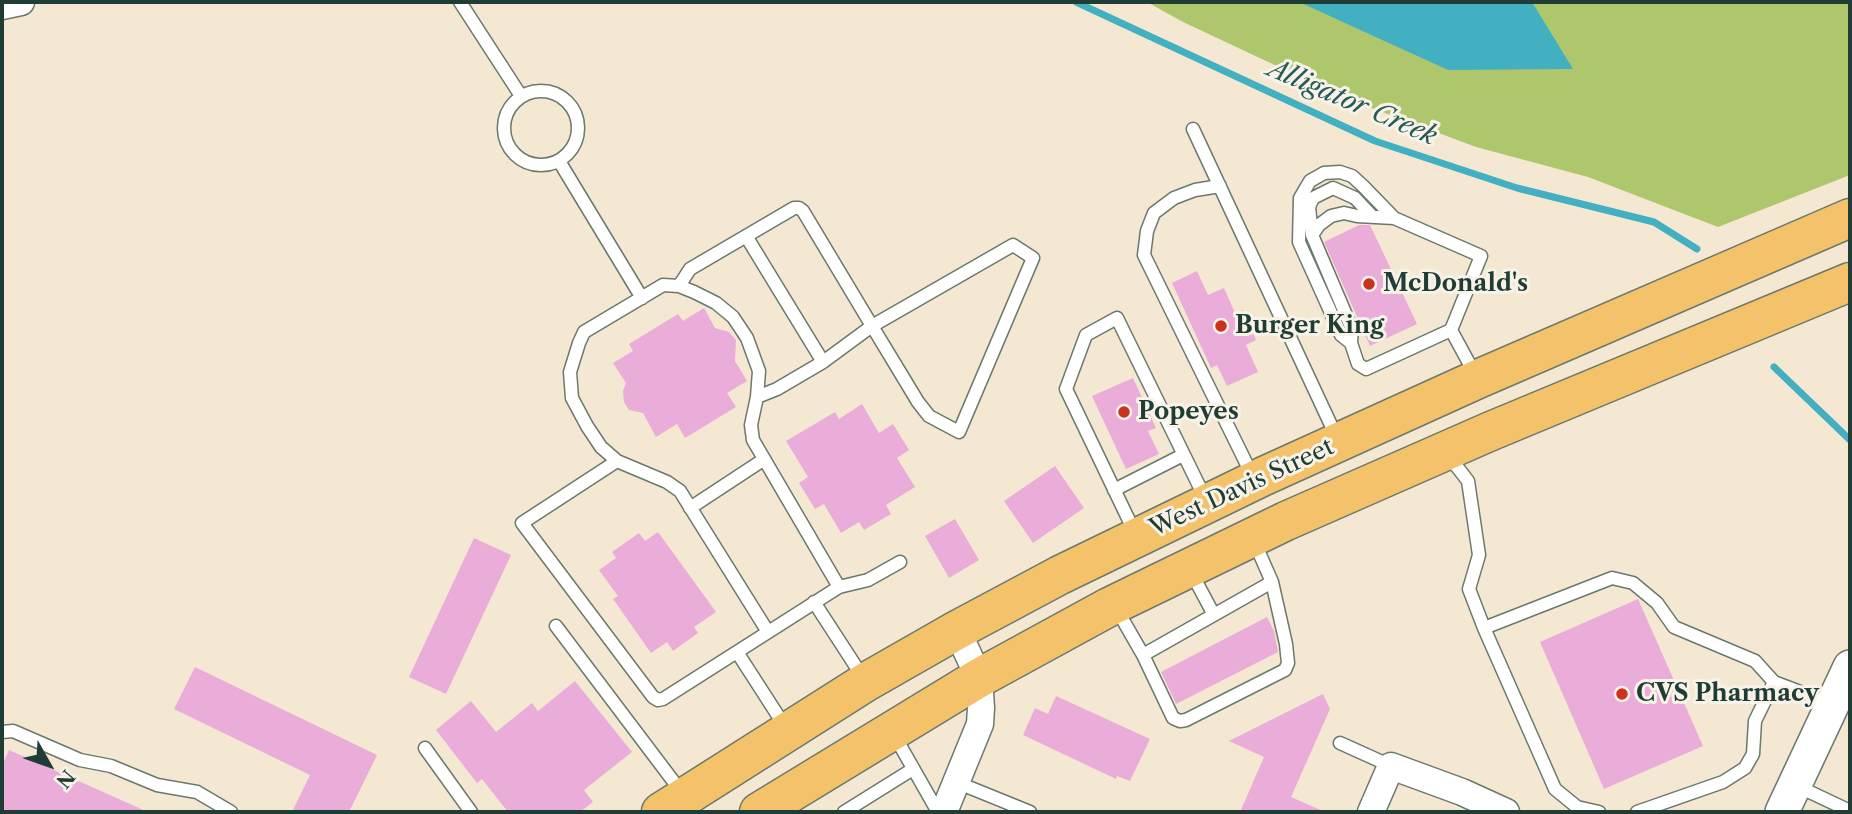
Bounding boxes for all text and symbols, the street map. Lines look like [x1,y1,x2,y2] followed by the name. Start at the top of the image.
[1263,53,1441,153] water label: Alligator Creek
[1383,270,1528,298] place label: McDonald's
[1361,276,1377,292] marker: McDonald's
[1235,312,1384,340] place label: Burger King
[1213,318,1229,334] marker: Burger King
[1138,398,1239,426] place label: Popeyes
[1116,404,1132,420] marker: Popeyes
[1146,433,1338,543] street label: West Davis Street
[1636,680,1819,708] place label: CVS Pharmacy
[1614,686,1630,702] marker: CVS Pharmacy
[14,730,84,800] north arrow
[51,765,80,793] text: N

